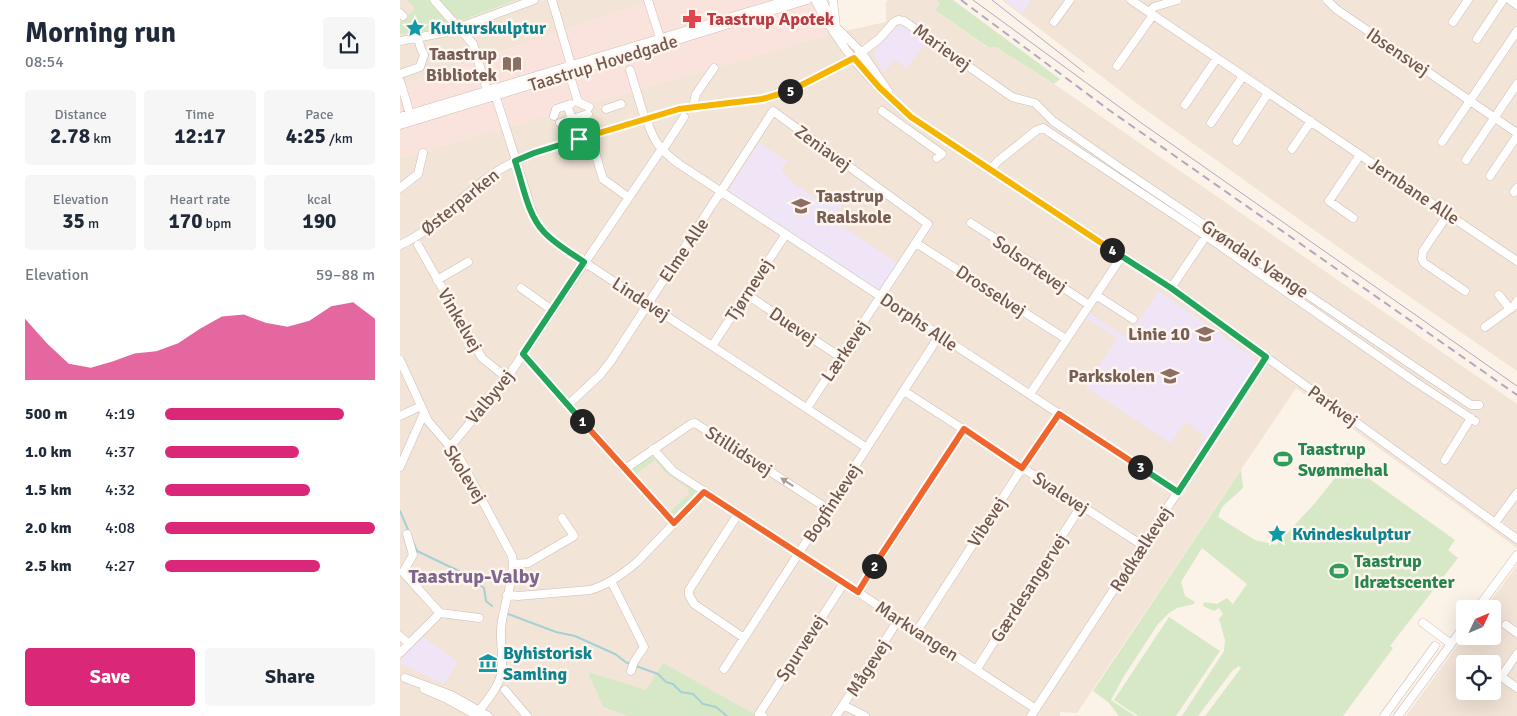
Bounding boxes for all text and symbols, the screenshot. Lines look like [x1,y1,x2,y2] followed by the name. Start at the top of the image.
[681,8,703,30] pharmacy icon: Taastrup Apotek
[707,8,835,30] place label: Taastrup Apotek
[25,16,176,50] text: Morning run
[323,17,375,69] button: share
[404,17,426,39] place icon: Kulturskulptur
[430,17,547,39] place label: Kulturskulptur
[909,19,975,75] street label: Marievej
[1362,23,1434,81] street label: Ibsensvej
[526,30,680,96] street label: Taastrup Hovedgade
[426,43,498,86] place label: Taastrup Bibliotek
[25,52,64,72] text: 08:54
[501,53,523,75] library icon: Taastrup Bibliotek
[778,78,802,104] pin: 5
[787,83,794,100] text: 5
[55,106,107,123] text: Distance
[186,106,214,123] text: Time
[305,106,333,123] text: Pace
[558,118,600,160] pin
[791,120,855,176] street label: Zeniavej
[50,123,90,149] text: 2.78
[174,123,226,149] text: 12:17
[286,123,326,149] text: 4:25
[565,125,593,153] icon: arrive
[90,130,111,147] text: km
[326,130,353,147] text: /km
[1364,153,1464,229] street label: Jernbane Alle
[416,164,504,240] street label: Østerparken
[816,185,892,228] place label: Taastrup Realskole
[53,191,109,208] text: Elevation
[170,191,230,208] text: Heart rate
[307,191,332,208] text: kcal
[790,195,812,217] school or university icon: Taastrup Realskole
[62,208,85,234] text: 35
[168,208,202,234] text: 170
[302,208,336,234] text: 190
[655,214,713,286] street label: Elme Alle
[85,215,99,232] text: m
[202,215,232,232] text: bpm
[1197,215,1313,303] street label: Grøndals Vænge
[989,230,1071,298] street label: Solsortevej
[1100,238,1124,262] pin: 4
[1109,242,1116,259] text: 4
[721,254,777,326] street label: Tjørnevej
[952,260,1030,322] street label: Drosselvej
[25,265,89,285] text: Elevation
[316,265,375,285] text: 59–88 m
[608,272,674,326] street label: Lindevej
[433,284,487,356] street label: Vinkelvej
[876,288,962,356] street label: Dorphs Alle
[765,302,821,350] street label: Duevej
[816,316,874,386] street label: Lærkevej
[1128,323,1190,345] place label: Linie 10
[1194,323,1216,345] school or university icon: Linie 10
[461,365,519,429] street label: Valbyvej
[1068,365,1155,387] place label: Parkskolen
[1159,365,1181,387] school or university icon: Parkskolen
[1304,380,1362,432] street label: Parkvej
[25,404,67,424] text: 500 m
[105,404,135,424] text: 4:19
[570,408,594,434] pin: 1
[579,413,586,430] text: 1
[701,421,777,481] street label: Stillidsvej
[1298,438,1389,481] place label: Taastrup Svømmehal
[439,441,491,507] street label: Skolevej
[25,442,72,462] text: 1.0 km
[105,442,135,462] text: 4:37
[1272,448,1294,470] sports icon: Taastrup Svømmehal
[1128,454,1152,480] pin: 3
[798,459,866,547] street label: Bogfinkevej
[1137,459,1144,476] text: 3
[1029,467,1093,519] street label: Svalevej
[780,477,794,487] one-way arrow
[25,480,72,500] text: 1.5 km
[105,480,135,500] text: 4:32
[963,493,1011,551] street label: Vibevej
[1105,502,1177,596] street label: Rødkælkevej
[25,518,72,538] text: 2.0 km
[105,518,135,538] text: 4:08
[1266,523,1288,545] place icon: Kvindeskulptur
[1292,523,1412,545] place label: Kvindeskulptur
[986,530,1072,646] street label: Gærdesangervej
[1354,550,1455,593] place label: Taastrup Idrætscenter
[862,554,886,578] pin: 2
[25,556,72,576] text: 2.5 km
[105,556,135,576] text: 4:27
[871,558,878,575] text: 2
[1328,560,1350,582] sports icon: Taastrup Idrætscenter
[409,564,539,589] district label: Taastrup-Valby
[871,596,963,666] street label: Markvangen
[1456,600,1501,645] north arrow
[1456,600,1501,700] map controls
[771,610,831,686] street label: Spurvevej
[841,635,895,701] street label: Mågevej
[503,642,593,685] place label: Byhistorisk Samling
[25,648,195,706] button: Save
[205,648,375,706] button: Share
[477,652,499,674] museum icon: Byhistorisk Samling
[1456,655,1501,700] button: locate

